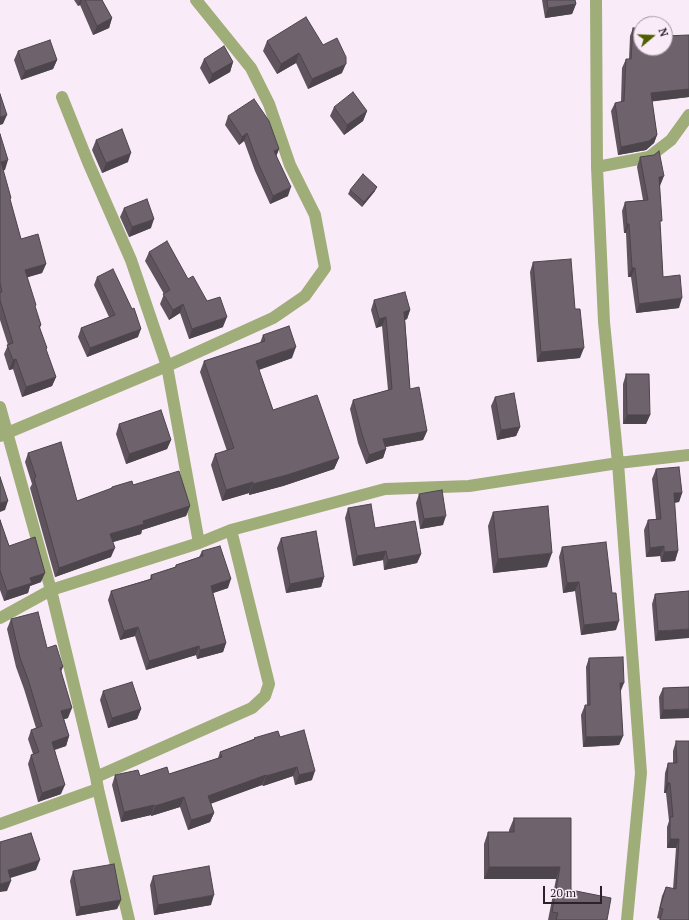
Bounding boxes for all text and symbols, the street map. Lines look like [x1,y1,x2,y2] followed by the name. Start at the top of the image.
[633,16,673,56] north arrow
[655,26,671,39] text: N
[545,878,604,904] scale bar
[550,885,576,900] text: 20 m

